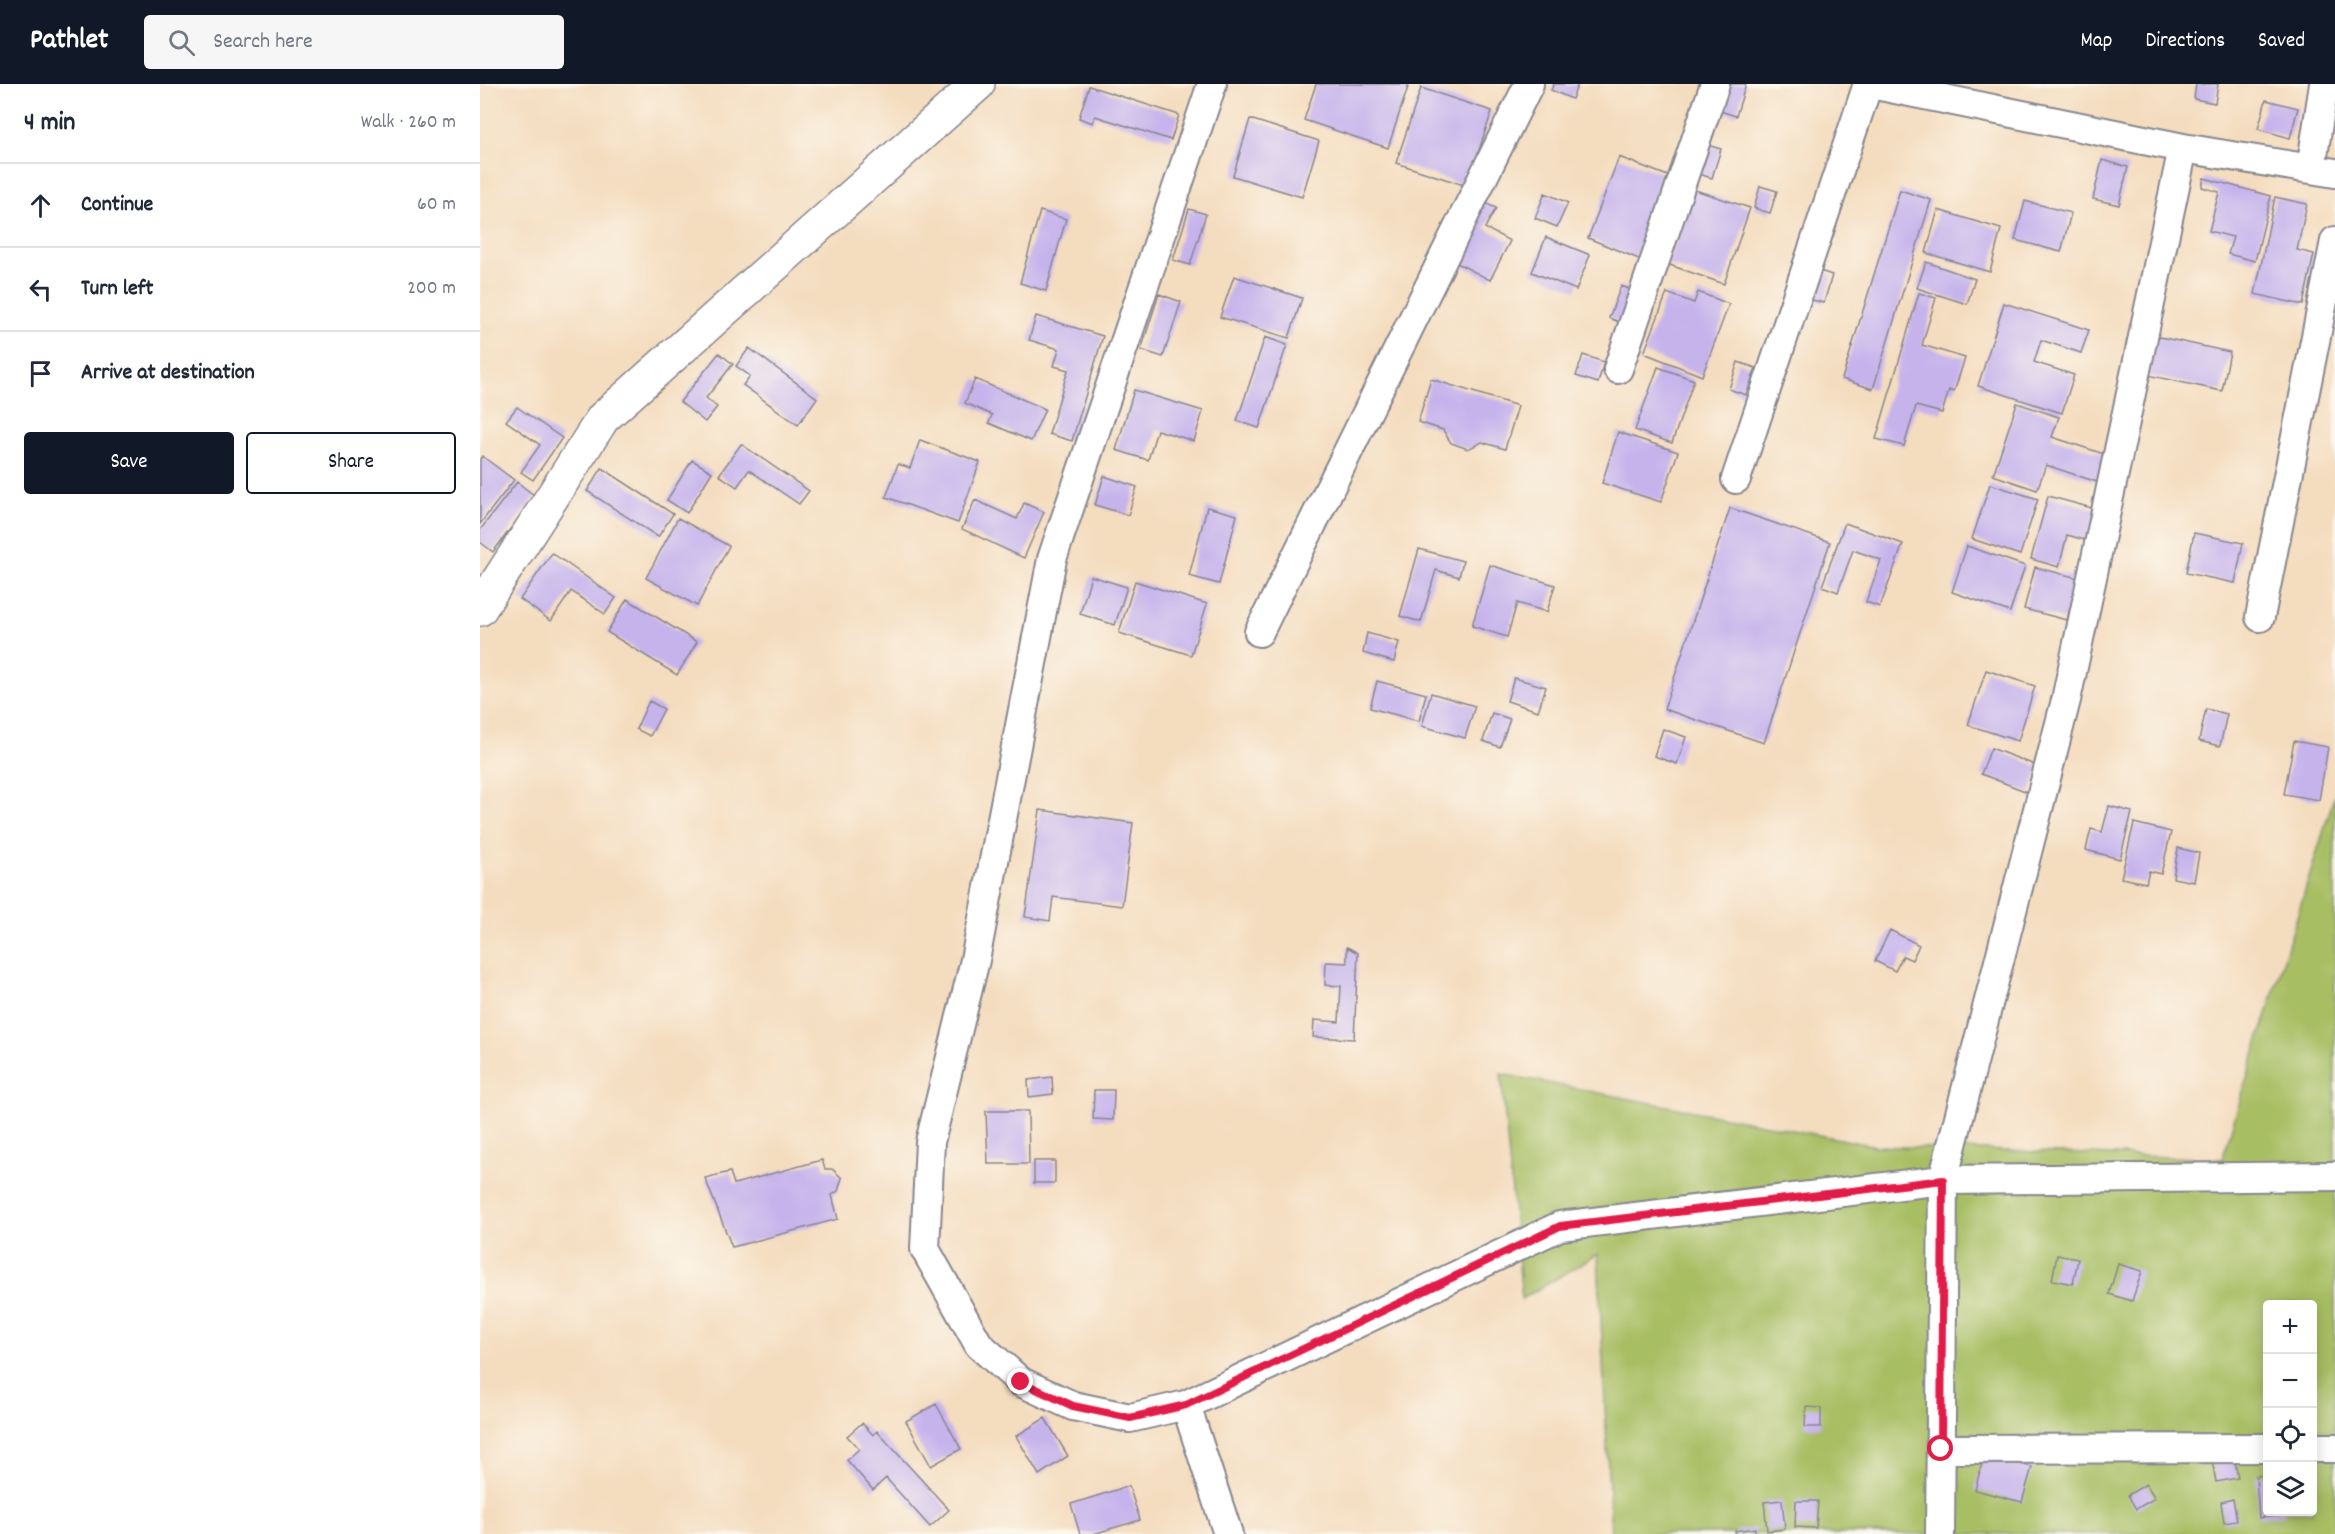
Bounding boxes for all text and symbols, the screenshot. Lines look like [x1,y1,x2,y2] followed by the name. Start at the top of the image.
[144,15,564,69] search box
[30,22,108,62] text: Pathlet
[165,26,198,59] icon: search
[213,27,313,58] text: Search here
[2081,27,2112,57] text: Map
[2145,27,2225,57] text: Directions
[2258,27,2305,57] text: Saved
[24,105,75,142] text: 4 min
[361,109,456,137] text: Walk · 260 m
[24,189,57,222] icon: ahead
[81,190,153,221] text: Continue
[417,191,456,219] text: 60 m
[24,273,57,306] icon: left
[81,274,153,305] text: Turn left
[407,275,456,303] text: 200 m
[24,357,57,390] icon: arrive
[81,358,255,389] text: Arrive at destination
[24,432,234,494] button: Save
[246,432,456,494] button: Share
[2263,1300,2317,1516] map controls
[2263,1300,2317,1354] button: +
[2263,1354,2317,1408] button: −
[1007,1368,1033,1394] route end
[2263,1408,2317,1462] button: locate
[1927,1435,1953,1461] route start
[2263,1462,2317,1516] button: layers

